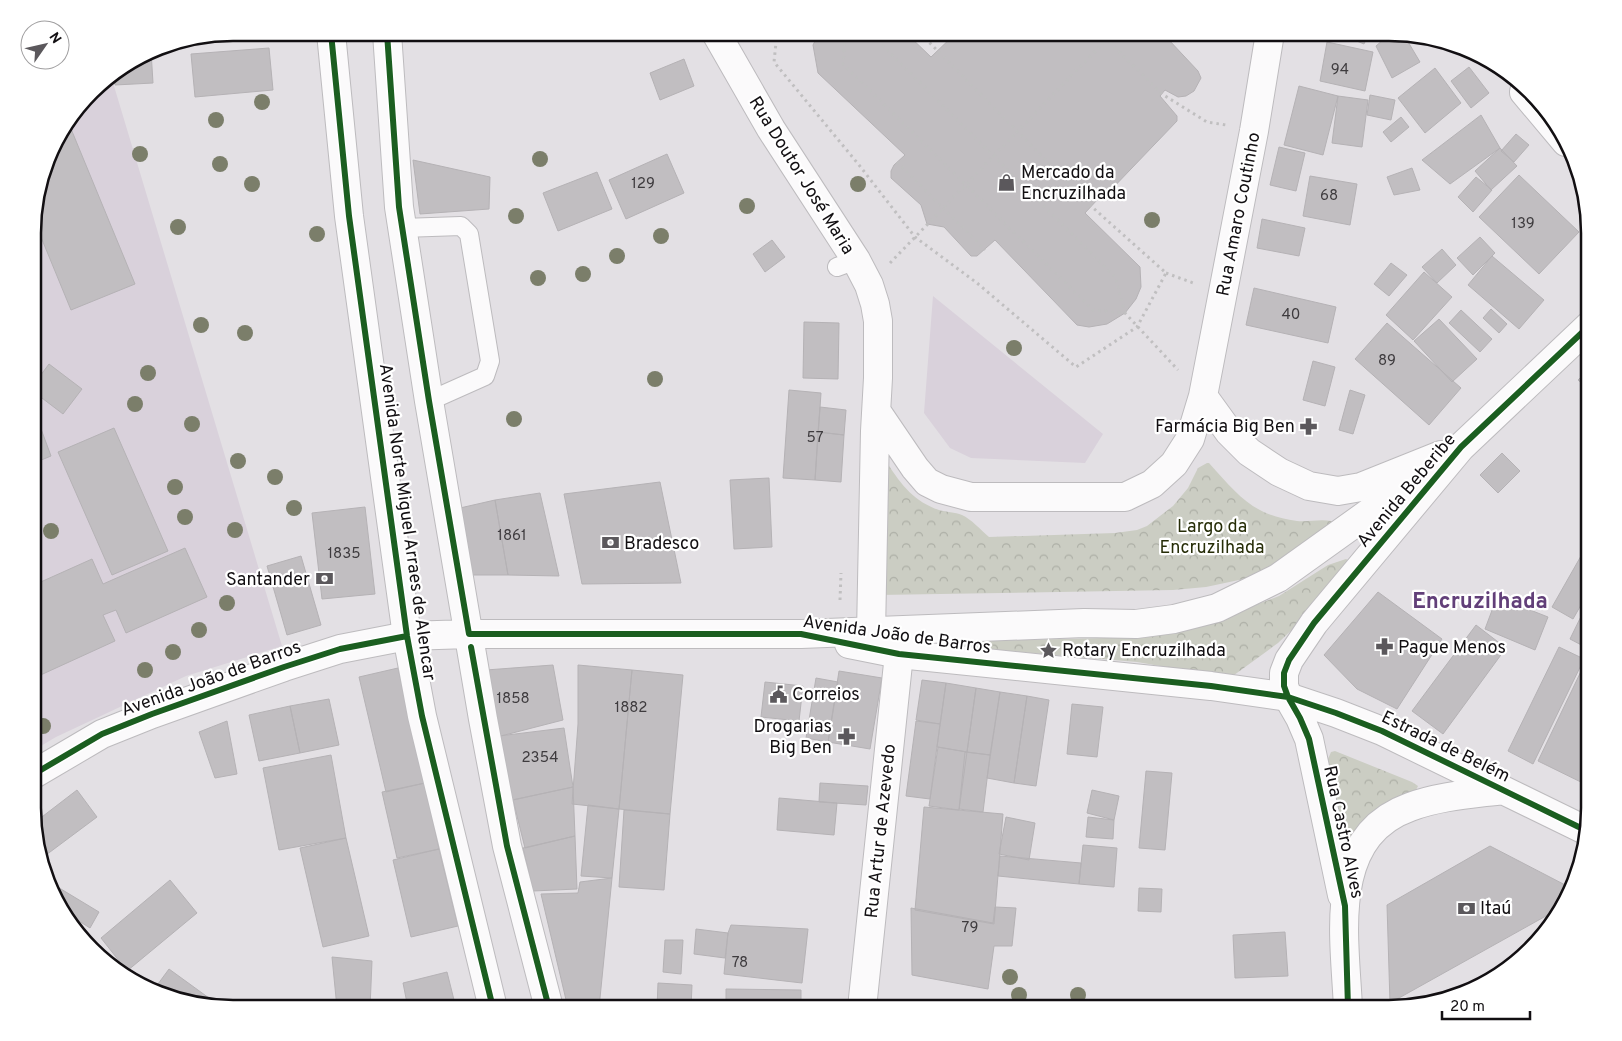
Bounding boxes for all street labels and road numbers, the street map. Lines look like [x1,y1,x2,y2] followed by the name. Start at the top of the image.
[743,92,859,259] street label: Rua Doutor José Maria
[1212,130,1267,298] street label: Rua Amaro Coutinho
[373,362,440,682] street label: Avenida Norte Miguel Arraes de Alencar
[1353,429,1462,553] street label: Avenida Beberibe
[801,611,992,660] street label: Avenida João de Barros
[118,636,305,723] street label: Avenida João de Barros
[1377,706,1513,788] street label: Estrada de Belém
[861,743,902,920] street label: Rua Artur de Azevedo
[1317,764,1368,901] street label: Rua Castro Alves

